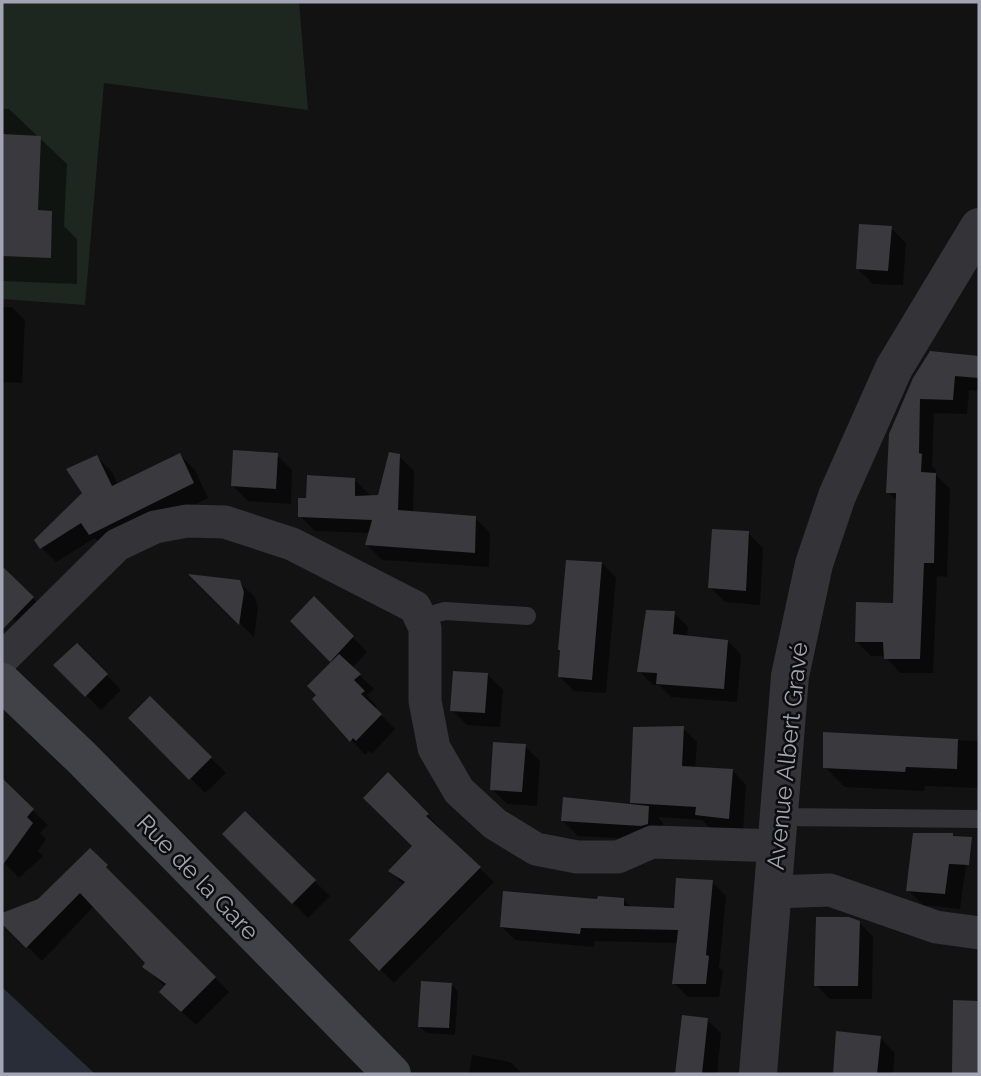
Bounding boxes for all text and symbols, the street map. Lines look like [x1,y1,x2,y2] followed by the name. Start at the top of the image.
[761,641,813,871] street label: Avenue Albert Gravé
[131,808,265,946] street label: Rue de la Gare

